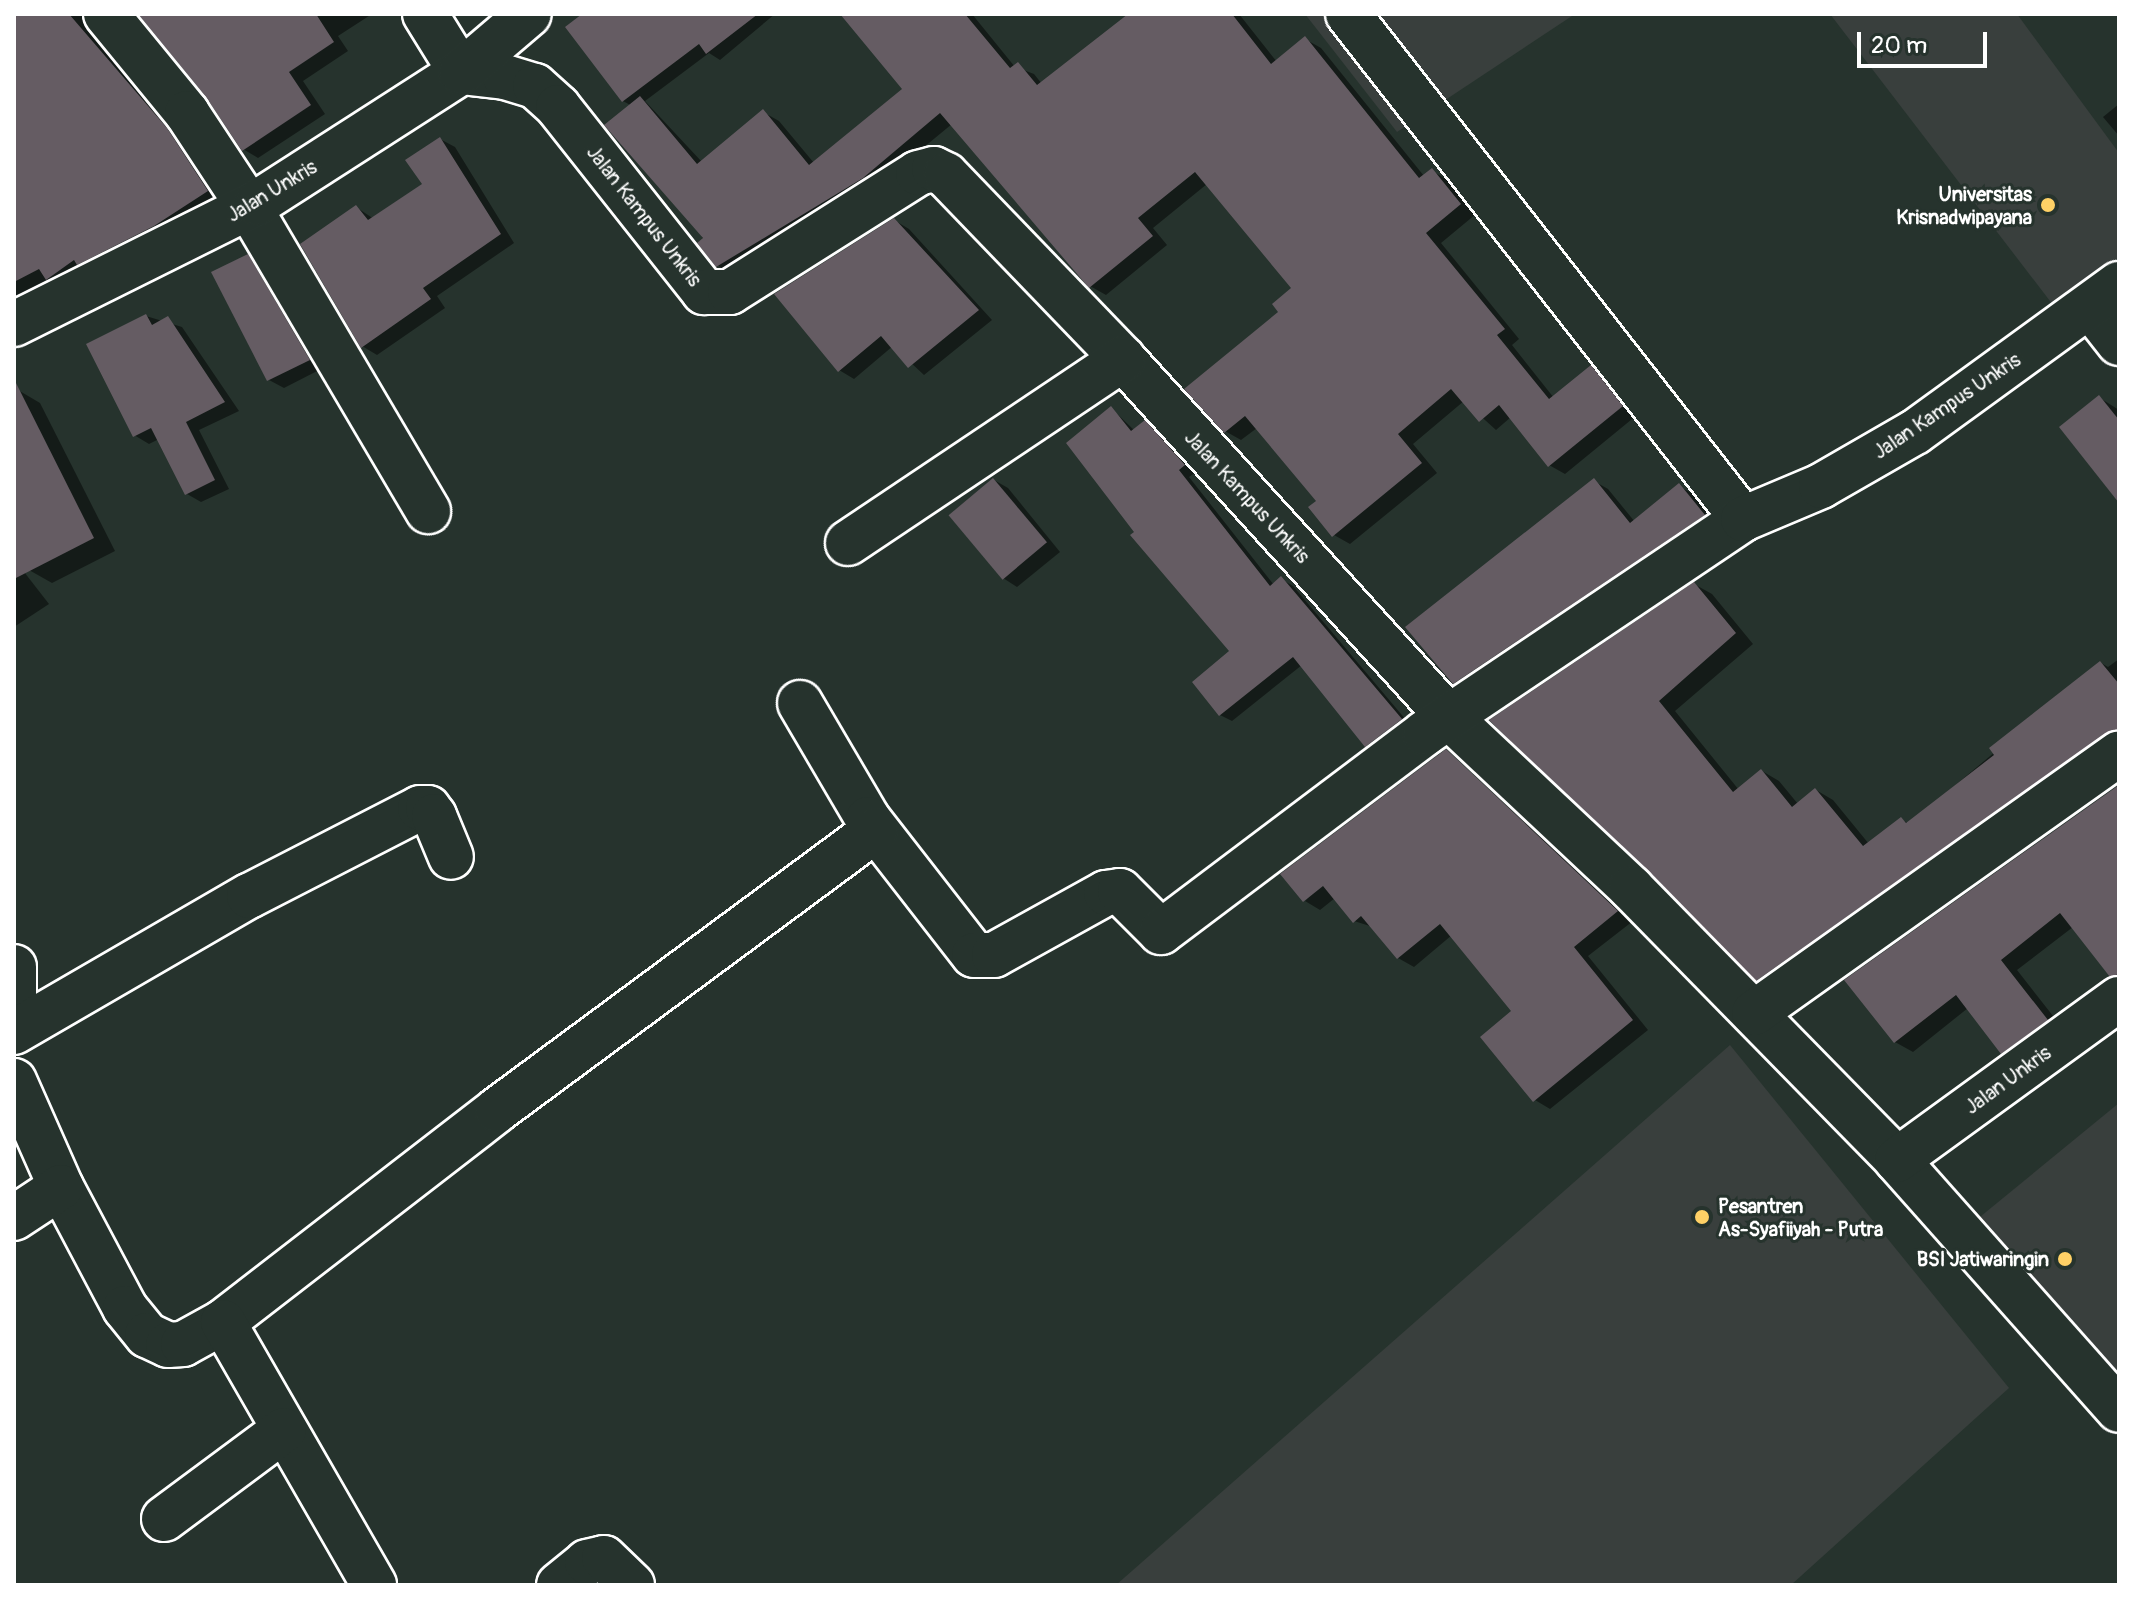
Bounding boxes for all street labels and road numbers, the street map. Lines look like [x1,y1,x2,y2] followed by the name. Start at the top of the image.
[581,141,707,291] street label: Jalan Kampus Unkris
[223,155,321,227] street label: Jalan Unkris
[1869,348,2025,464] street label: Jalan Kampus Unkris
[1179,426,1315,568] street label: Jalan Kampus Unkris
[1960,1041,2056,1119] street label: Jalan Unkris

